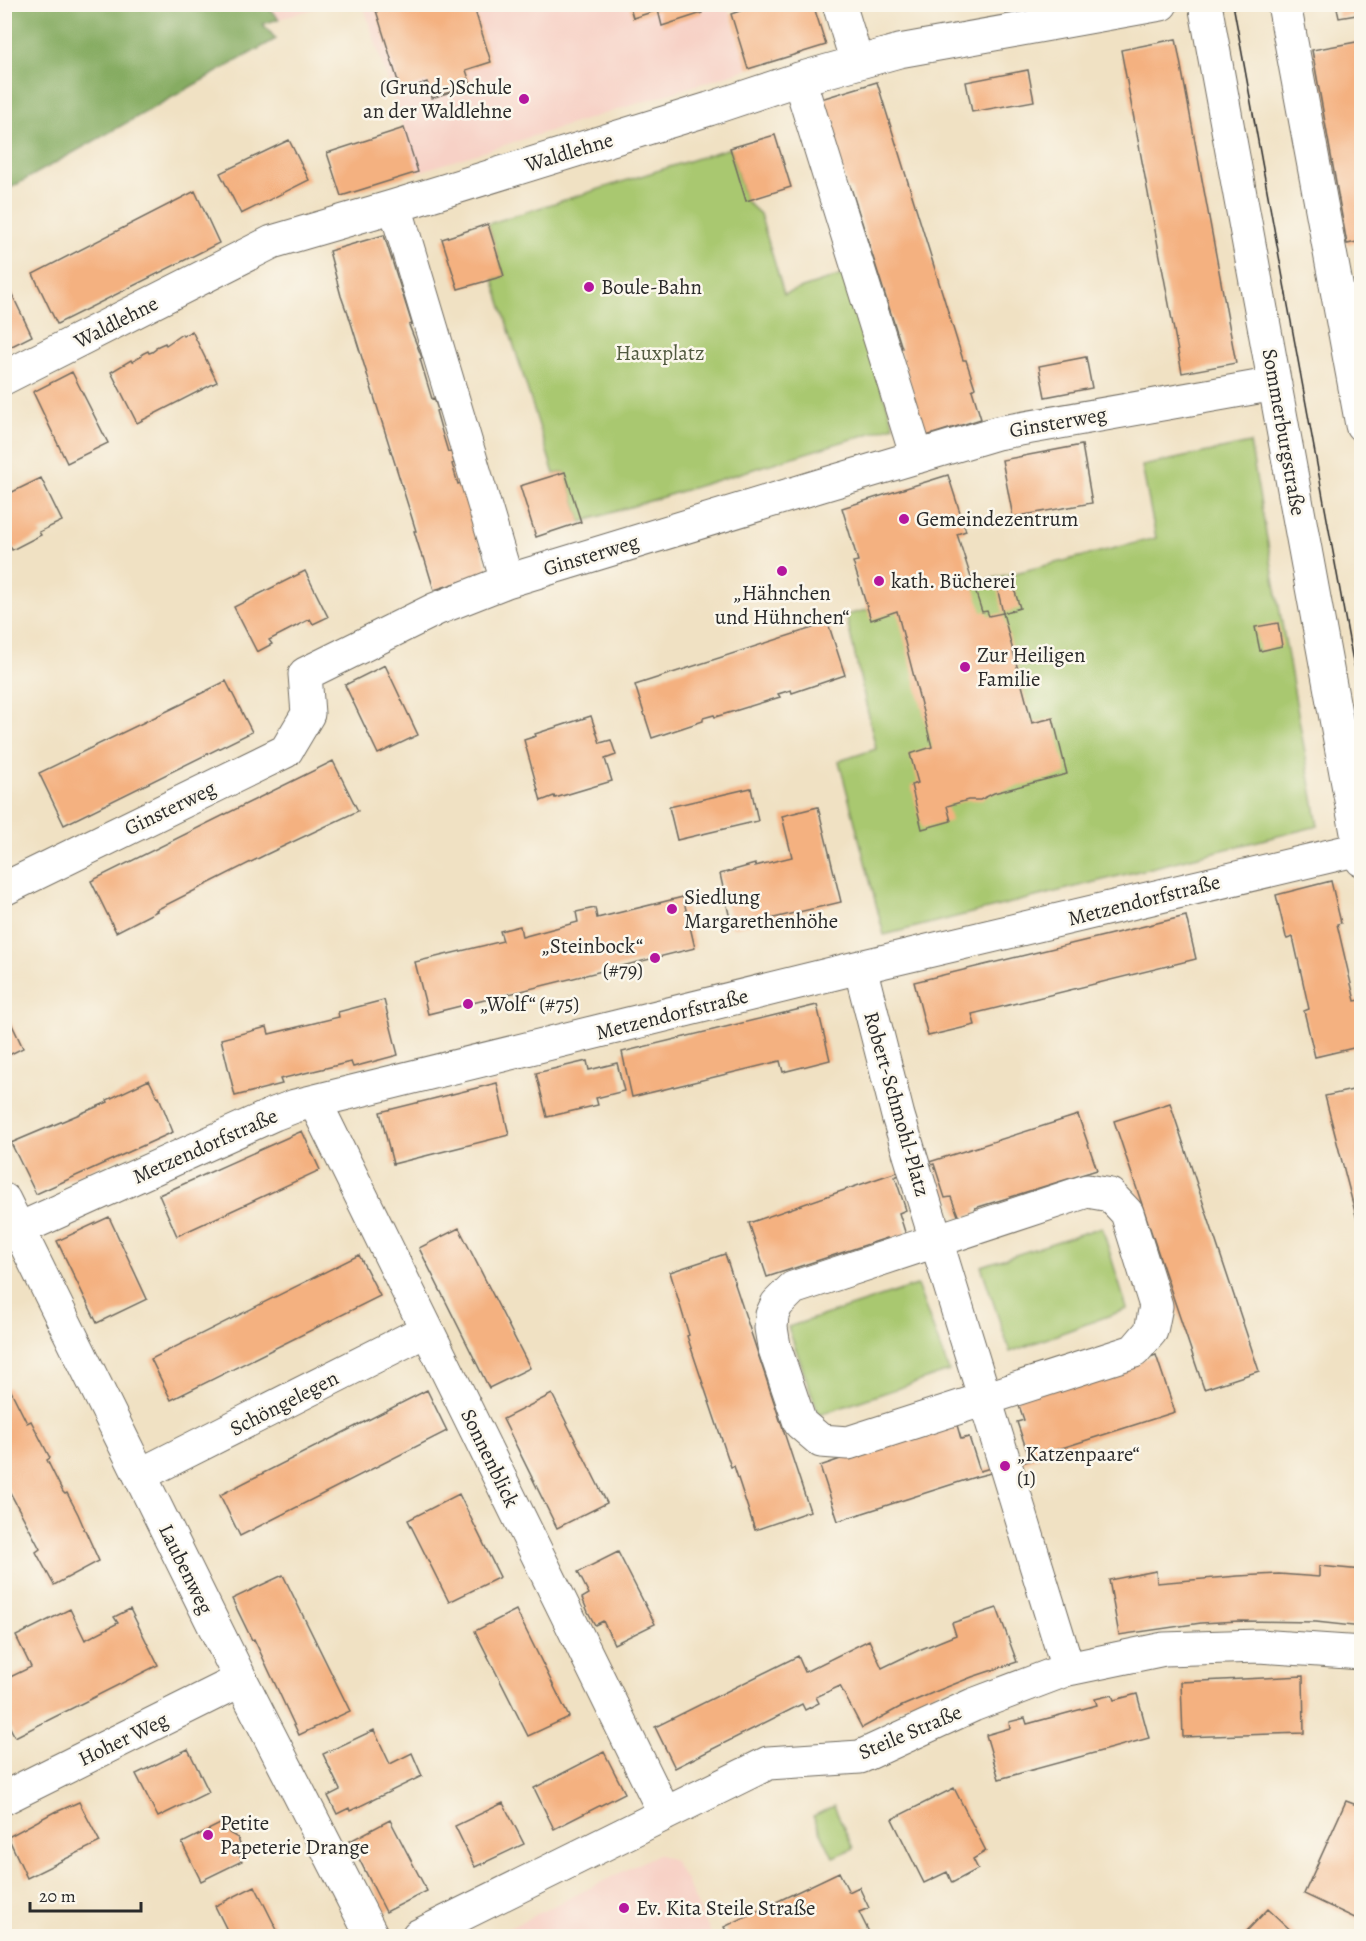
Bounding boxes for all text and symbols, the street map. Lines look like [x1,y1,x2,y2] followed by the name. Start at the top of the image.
[363,73,512,125] place label: (Grund-)Schule an der Waldlehne
[517,92,531,106] marker: (Grund-)Schule an der Waldlehne
[521,125,616,179] street label: Waldlehne
[601,273,702,301] place label: Boule-Bahn
[582,280,596,294] marker: Boule-Bahn
[68,289,163,356] street label: Waldlehne
[615,339,705,367] park label: Hauxplatz
[1256,346,1312,518] street label: Sommerburgstraße
[1007,400,1109,444] street label: Ginsterweg
[916,505,1078,533] place label: Gemeindezentrum
[897,512,911,526] marker: Gemeindezentrum
[540,527,643,583] street label: Ginsterweg
[775,564,789,578] marker: „Hähnchen und Hühnchen“
[891,567,1016,595] place label: kath. Bücherei
[872,574,886,588] marker: kath. Bücherei
[715,579,849,631] place label: „Hähnchen und Hühnchen“
[977,641,1086,693] place label: Zur Heiligen Familie
[958,660,972,674] marker: Zur Heiligen Familie
[120,774,221,842] street label: Ginsterweg
[1065,868,1223,932] street label: Metzendorfstraße
[684,883,838,935] place label: Siedlung Margarethenhöhe
[665,902,679,916] marker: Siedlung Margarethenhöhe
[542,932,643,984] place label: „Steinbock“ (#79)
[648,951,662,965] marker: „Steinbock“ (#79)
[593,982,751,1046] street label: Metzendorfstraße
[480,990,579,1018] place label: „Wolf“ (#75)
[461,997,475,1011] marker: „Wolf“ (#75)
[857,1008,937,1200] street label: Robert-Schmohl-Platz
[128,1102,282,1190] street label: Metzendorfstraße
[225,1364,343,1442] street label: Schöngelegen
[454,1404,526,1512] street label: Sonnenblick
[1017,1440,1139,1492] place label: „Katzenpaare“ (1)
[998,1459,1012,1473] marker: „Katzenpaare“ (1)
[152,1519,220,1619] street label: Laubenweg
[854,1698,966,1766] street label: Steile Straße
[74,1705,173,1773] street label: Hoher Weg
[220,1809,369,1861] place label: Petite Papeterie Drange
[201,1828,215,1842] marker: Petite Papeterie Drange
[30,1875,141,1913] scale bar
[39,1884,76,1908] text: 20 m
[636,1894,815,1922] place label: Ev. Kita Steile Straße
[617,1901,631,1915] marker: Ev. Kita Steile Straße

